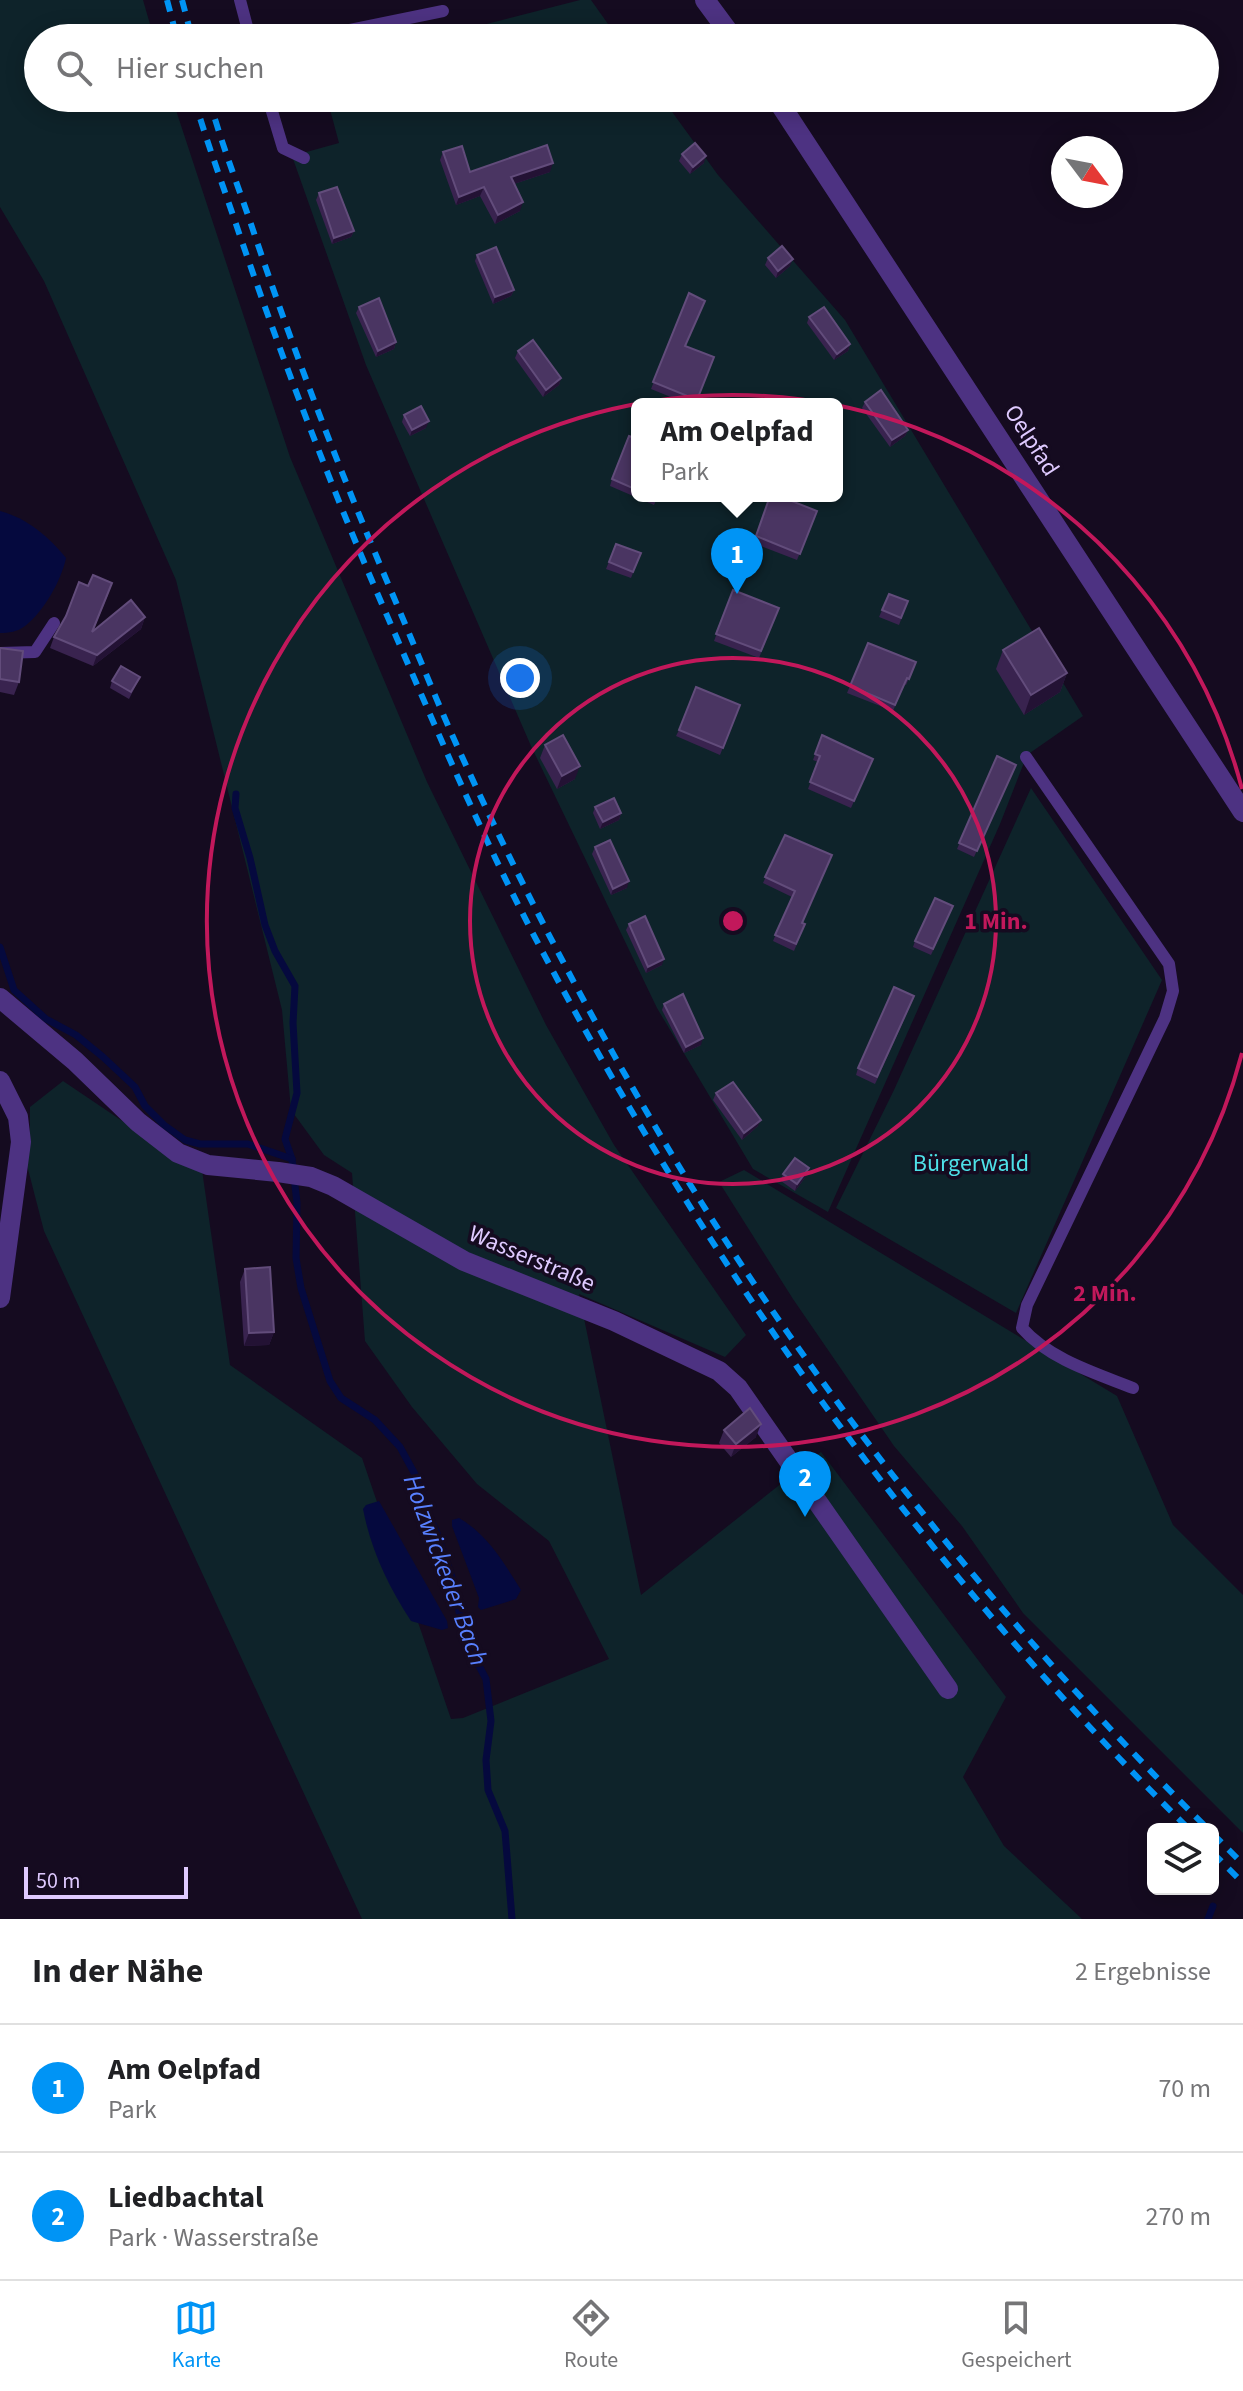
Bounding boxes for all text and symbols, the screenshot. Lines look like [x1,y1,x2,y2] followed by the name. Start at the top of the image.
[24,24,1219,112] search box
[52,46,96,90] icon: search
[116,47,264,90] text: Hier suchen
[1051,136,1123,208] north arrow
[631,398,843,502] popup
[995,398,1068,483] street label: Oelpfad
[660,410,814,453] text: Am Oelpfad
[660,453,709,490] text: Park
[711,528,763,594] pin: 1
[500,658,540,698] your location
[964,904,1028,939] text: 1 Min.
[719,907,747,935] centre of rings
[913,1146,1029,1181] park label: Bürgerwald
[463,1216,600,1301] street label: Wasserstraße
[1073,1276,1137,1311] text: 2 Min.
[779,1451,831,1517] pin: 2
[394,1469,497,1671] water label: Holzwickeder Bach
[1147,1823,1219,1895] map controls
[1147,1823,1219,1895] button: layers
[24,1863,188,1899] scale bar
[36,1865,81,1897] text: 50 m
[32,1947,203,1996] text: In der Nähe
[1075,1953,1211,1990] text: 2 Ergebnisse
[108,2048,261,2091] text: Am Oelpfad
[51,2070,65,2107] text: 1
[1158,2070,1211,2107] text: 70 m
[108,2091,157,2128] text: Park
[108,2176,264,2219] text: Liedbachtal
[51,2198,65,2235] text: 2
[1145,2198,1211,2235] text: 270 m
[108,2219,319,2256] text: Park · Wasserstraße
[172,2296,221,2376] tab: Karte
[564,2296,618,2376] tab: Route
[961,2296,1072,2376] tab: Gespeichert

